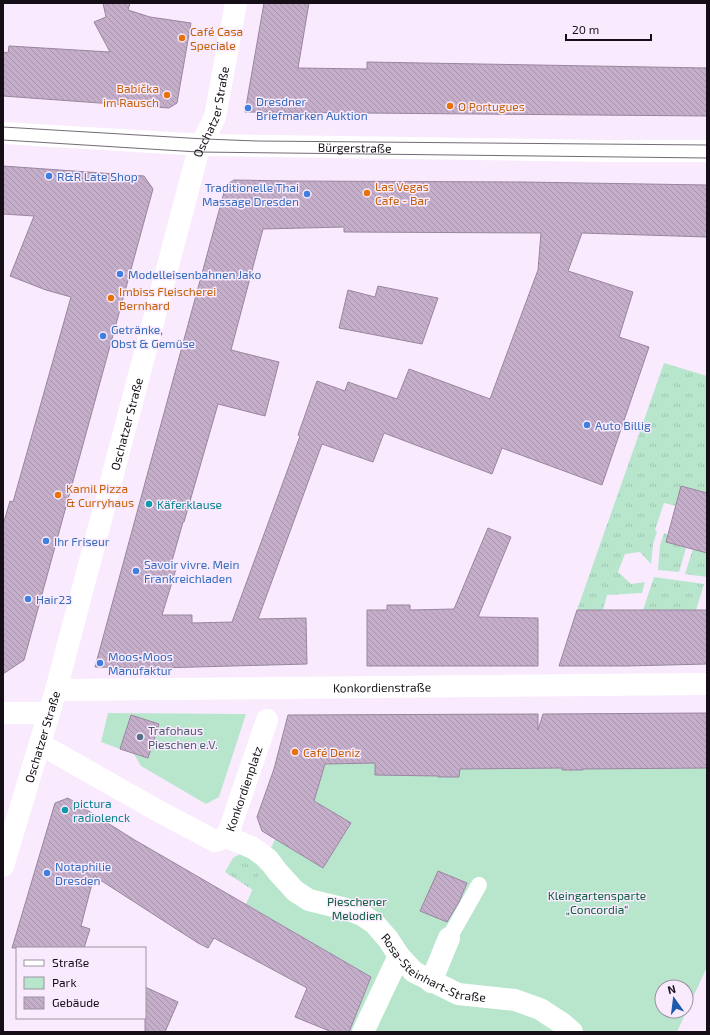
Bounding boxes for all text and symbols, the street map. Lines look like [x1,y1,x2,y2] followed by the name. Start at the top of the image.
[566,16,651,42] scale bar
[572,22,599,36] text: 20 m
[190,24,243,52] place label: Café Casa Speciale
[177,33,187,43] marker: Café Casa Speciale
[190,65,231,158] street label: Oschatzer Straße
[103,81,159,109] place label: Babička im Rausch
[162,90,172,100] marker: Babička im Rausch
[256,94,368,122] place label: Dresdner Briefmarken Auktion
[458,99,525,113] place label: O Portugues
[445,101,455,111] marker: O Portugues
[243,103,253,113] marker: Dresdner Briefmarken Auktion
[318,140,392,155] street label: Bürgerstraße
[57,169,138,183] place label: R&R Late Shop
[44,171,54,181] marker: R&R Late Shop
[375,179,429,207] place label: Las Vegas Cafe - Bar
[202,180,299,208] place label: Traditionelle Thai Massage Dresden
[362,188,372,198] marker: Las Vegas Cafe - Bar
[302,189,312,199] marker: Traditionelle Thai Massage Dresden
[128,267,262,281] place label: Modelleisenbahnen Jako
[115,269,125,279] marker: Modelleisenbahnen Jako
[119,284,216,312] place label: Imbiss Fleischerei Bernhard
[106,293,116,303] marker: Imbiss Fleischerei Bernhard
[111,322,195,350] place label: Getränke, Obst & Gemüse
[98,331,108,341] marker: Getränke, Obst & Gemüse
[107,376,145,472] street label: Oschatzer Straße
[595,418,651,432] place label: Auto Billig
[582,420,592,430] marker: Auto Billig
[66,481,134,509] place label: Kamil Pizza & Curryhaus
[53,490,63,500] marker: Kamil Pizza & Curryhaus
[157,497,222,511] place label: Käferklause
[144,499,154,509] marker: Käferklause
[54,534,110,548] place label: Ihr Friseur
[41,536,51,546] marker: Ihr Friseur
[144,557,240,585] place label: Savoir vivre. Mein Frankreichladen
[131,566,141,576] marker: Savoir vivre. Mein Frankreichladen
[36,592,72,606] place label: Hair23
[23,594,33,604] marker: Hair23
[108,649,173,677] place label: Moos•Moos Manufaktur
[95,658,105,668] marker: Moos•Moos Manufaktur
[333,680,431,694] street label: Konkordienstraße
[21,689,62,784] street label: Oschatzer Straße
[148,723,218,751] place label: Trafohaus Pieschen e.V.
[135,732,145,742] marker: Trafohaus Pieschen e.V.
[222,744,265,833] street label: Konkordienplatz
[303,745,361,759] place label: Café Deniz
[290,747,300,757] marker: Café Deniz
[73,796,130,824] place label: pictura radiolenck
[60,805,70,815] marker: pictura radiolenck
[55,859,111,887] place label: Notaphilie Dresden
[42,868,52,878] marker: Notaphilie Dresden
[548,888,646,916] park label: Kleingartensparte „Concordia“
[327,894,387,922] park label: Pieschener Melodien
[379,930,487,1004] street label: Rosa-Steinhart-Straße
[16,947,146,1019] legend
[52,955,89,969] text: Straße
[52,975,77,989] text: Park
[654,979,694,1019] north arrow
[666,982,677,996] text: N
[52,995,100,1009] text: Gebäude

